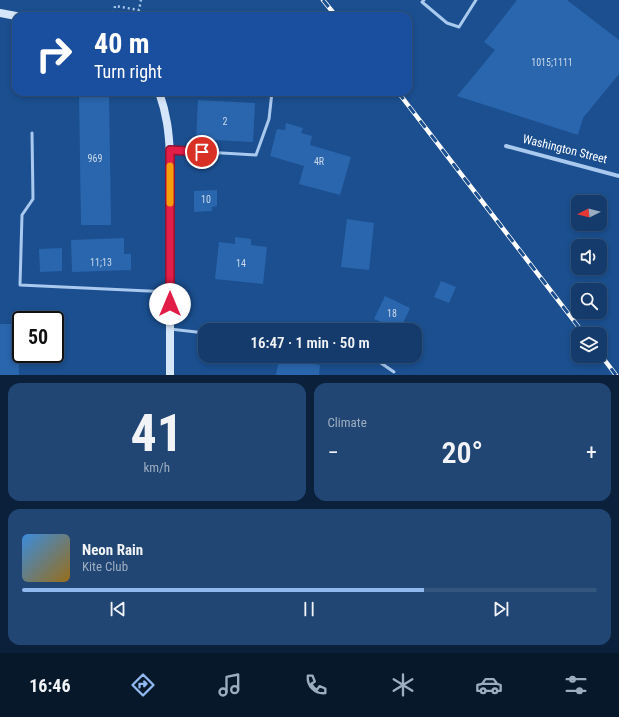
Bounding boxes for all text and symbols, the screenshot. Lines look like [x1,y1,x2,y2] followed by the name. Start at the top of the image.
[94,27,150,60] text: 40 m
[28,28,80,80] icon: right
[531,57,573,68] house number: 1015;1111
[94,61,162,82] text: Turn right
[223,116,228,127] house number: 2
[521,132,609,166] street label: Washington Street
[185,135,219,169] pin
[191,141,213,163] icon: arrive
[88,153,102,164] house number: 969
[314,156,325,167] house number: 4R
[201,194,211,205] house number: 10
[571,195,607,231] north arrow
[571,195,607,363] map controls
[571,239,607,275] button: sound
[90,257,112,268] house number: 11;13
[236,258,246,269] house number: 14
[149,283,191,325] position arrow
[571,283,607,319] button: search
[387,308,397,319] house number: 18
[12,311,64,363] speed limit sign: 50
[571,327,607,363] button: layers
[250,334,370,352] text: 16:47 · 1 min · 50 m
[130,403,183,464] text: 41
[328,415,367,430] text: Climate
[441,435,483,470] text: 20°
[328,440,339,465] text: −
[586,440,597,465] text: +
[143,460,170,475] text: km/h
[82,541,143,559] text: Neon Rain
[82,559,128,574] text: Kite Club
[107,598,129,620] icon: previous
[298,598,320,620] icon: pause
[490,598,512,620] icon: next
[129,671,157,699] icon: directions
[216,671,244,699] icon: music
[302,671,330,699] icon: phone
[389,671,417,699] icon: climate
[475,671,503,699] icon: car
[562,671,590,699] icon: filters
[29,675,71,696] text: 16:46

